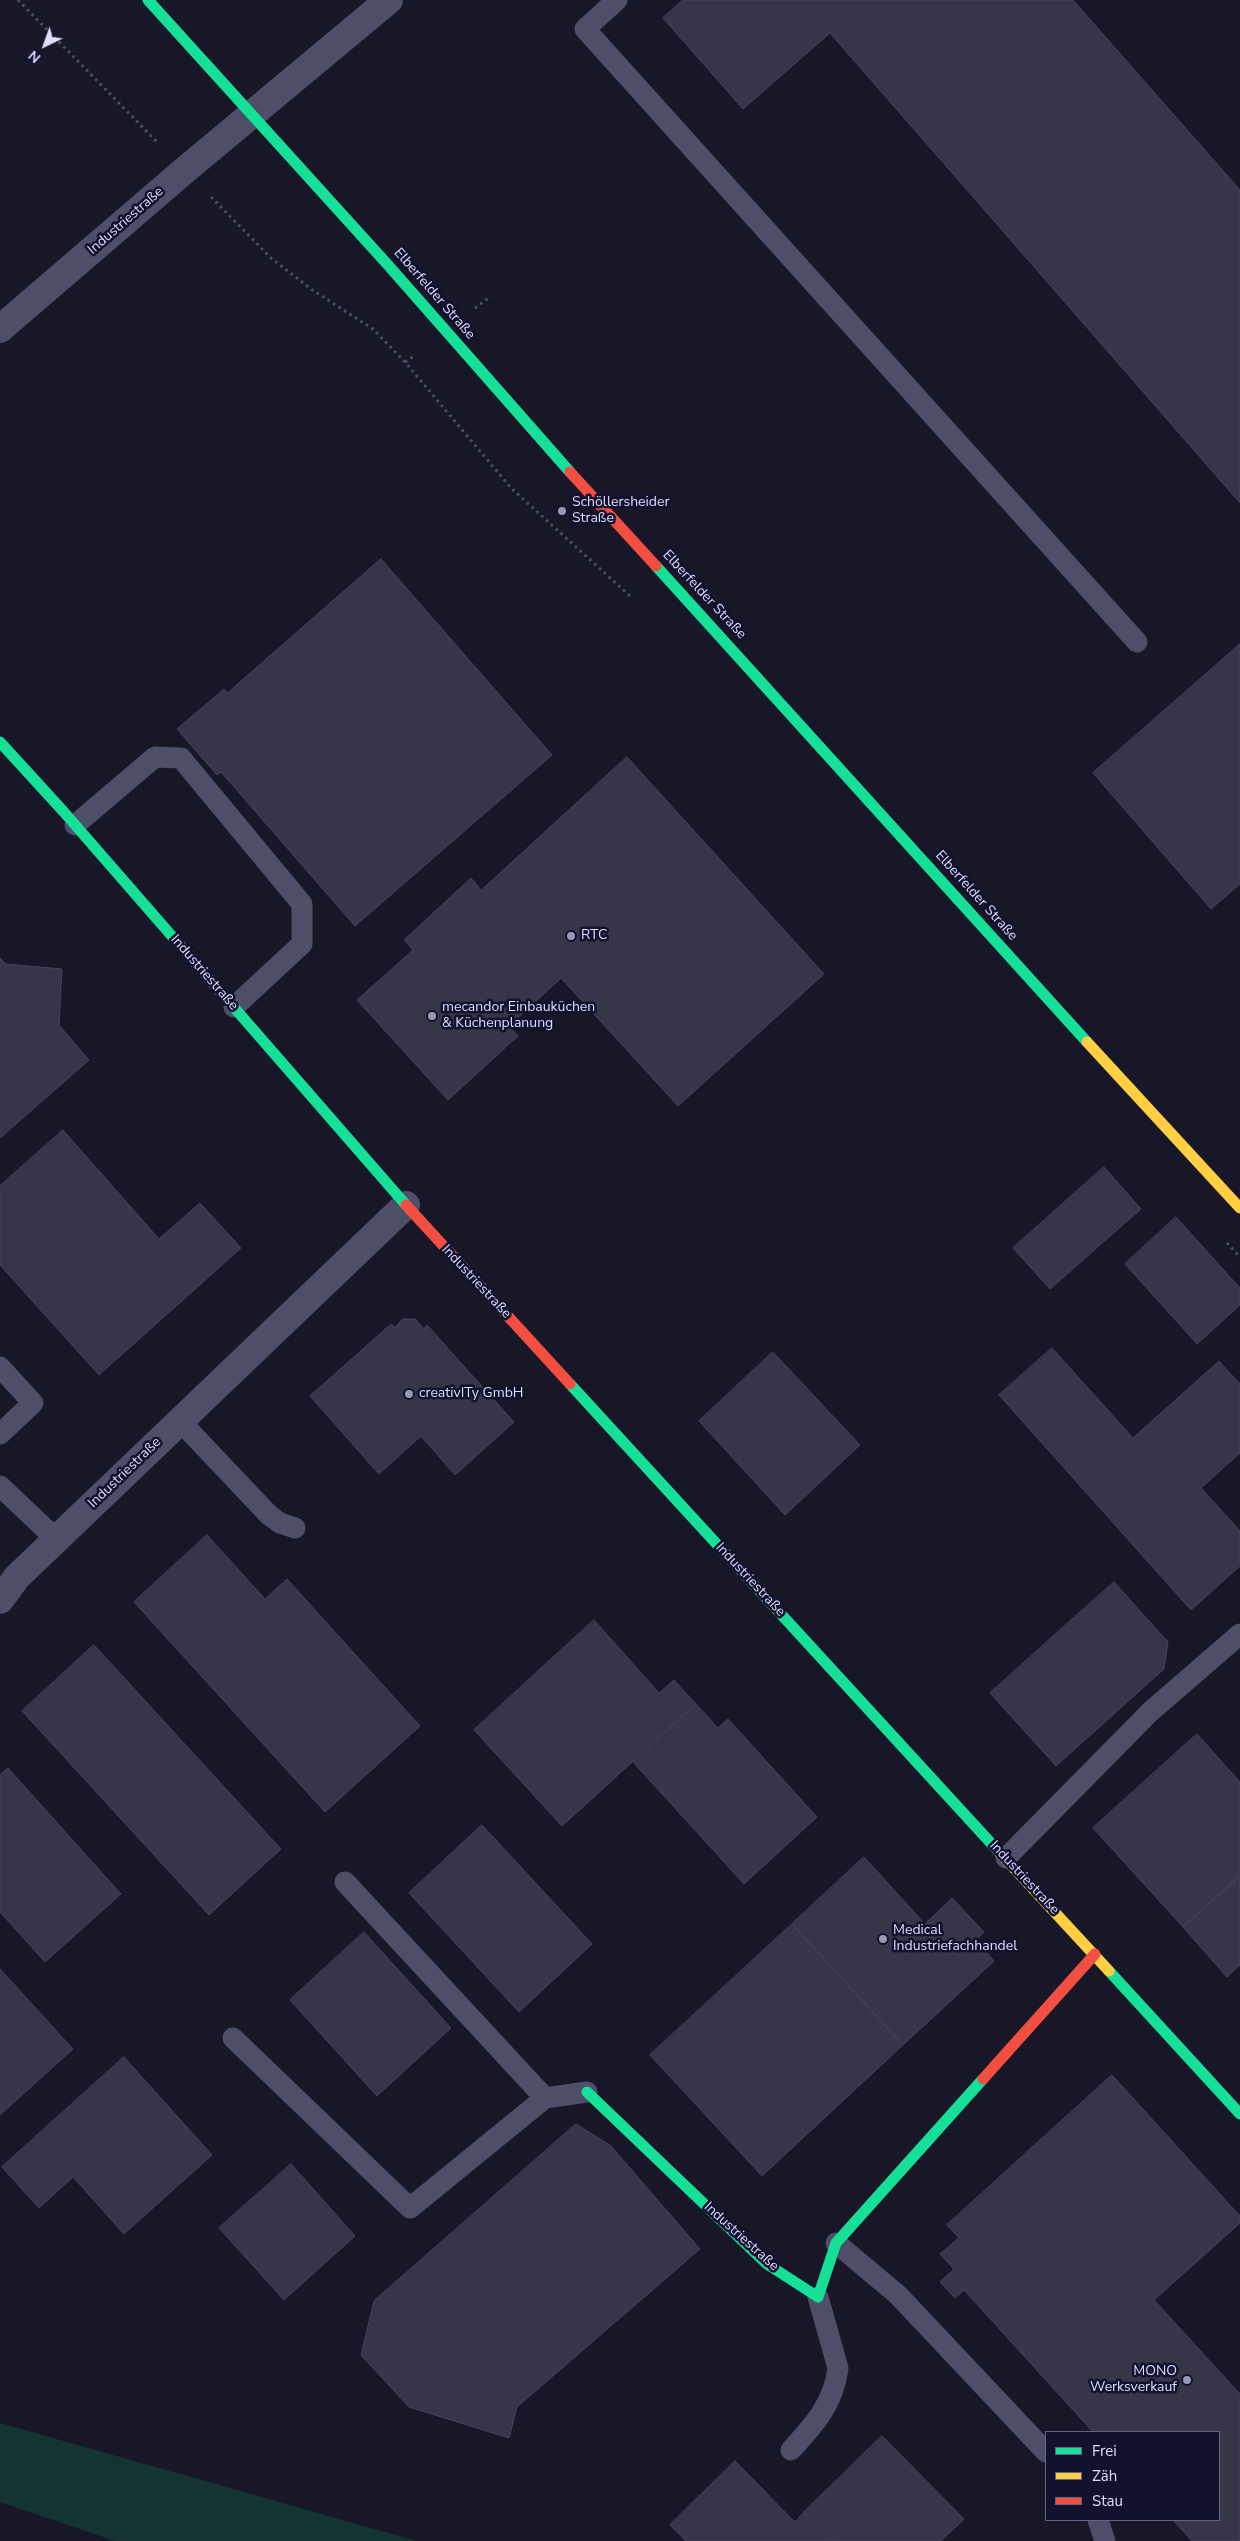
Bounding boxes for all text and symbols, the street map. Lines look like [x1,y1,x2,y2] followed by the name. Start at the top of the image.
[20,20,70,70] north arrow
[24,46,45,67] text: N
[85,184,167,258] street label: Industriestraße
[390,245,478,343] street label: Elberfelder Straße
[572,495,669,528] place label: Schöllersheider Straße
[556,505,568,517] marker: Schöllersheider Straße
[659,547,749,643] street label: Elberfelder Straße
[931,847,1021,945] street label: Elberfelder Straße
[581,928,607,944] place label: RTC
[565,930,577,942] marker: RTC
[167,932,241,1014] street label: Industriestraße
[442,1000,595,1032] place label: mecandor Einbauküchen & Küchenplanung
[426,1010,438,1022] marker: mecandor Einbauküchen & Küchenplanung
[438,1242,514,1322] street label: Industriestraße
[419,1386,523,1402] place label: creativITy GmbH
[403,1388,415,1400] marker: creativITy GmbH
[85,1434,165,1512] street label: Industriestraße
[712,1540,788,1620] street label: Industriestraße
[986,1838,1062,1918] street label: Industriestraße
[893,1923,1017,1955] place label: Medical Industriefachhandel
[877,1933,889,1945] marker: Medical Industriefachhandel
[700,2199,782,2275] street label: Industriestraße
[1090,2364,1177,2396] place label: MONO Werksverkauf
[1181,2374,1193,2386] marker: MONO Werksverkauf
[1045,2431,1220,2521] legend
[1092,2441,1117,2461] text: Frei
[1092,2466,1117,2486] text: Zäh
[1092,2491,1123,2511] text: Stau

